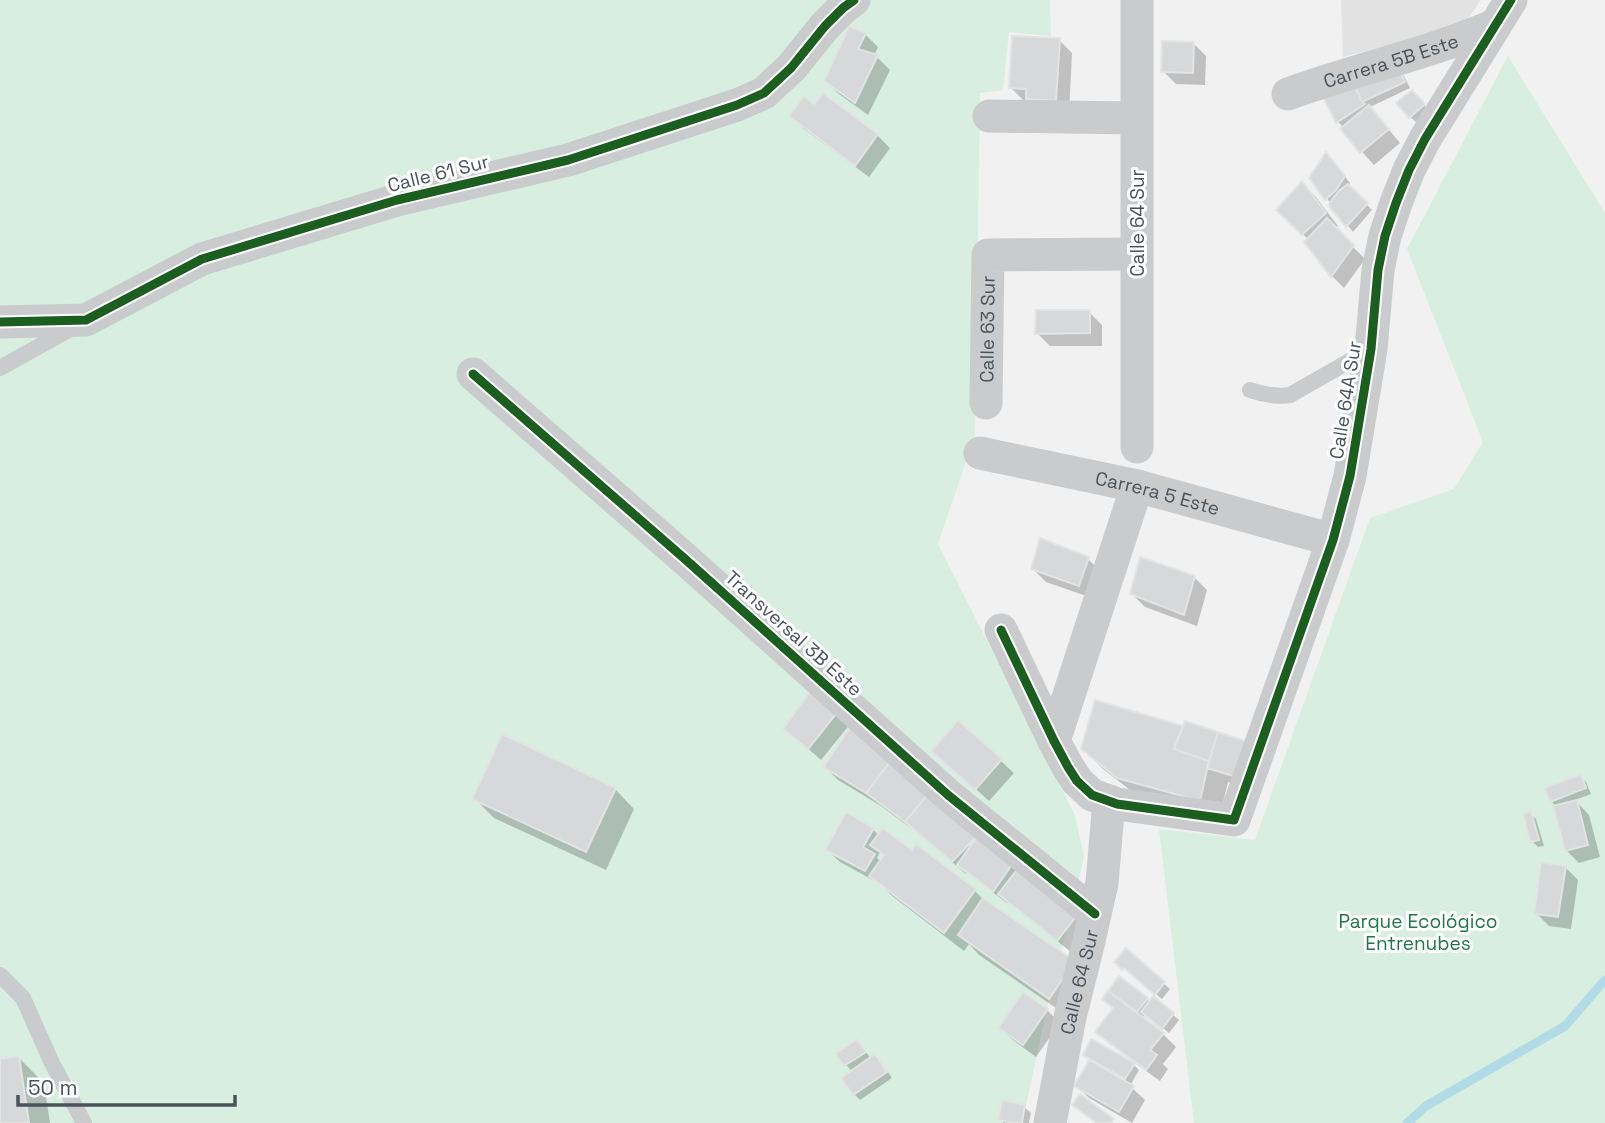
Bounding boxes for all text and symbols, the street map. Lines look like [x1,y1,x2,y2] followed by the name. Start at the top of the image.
[1320,28,1462,94] street label: Carrera 5B Este
[385,149,491,198] street label: Calle 61 Sur
[1125,169,1150,277] street label: Calle 64 Sur
[974,275,1001,383] street label: Calle 63 Sur
[1324,339,1367,461] street label: Calle 64A Sur
[1093,466,1222,521] street label: Carrera 5 Este
[720,565,868,702] street label: Transversal 3B Este
[1338,909,1498,956] park label: Parque Ecológico Entrenubes
[1055,927,1104,1037] street label: Calle 64 Sur
[18,1064,234,1108] scale bar
[28,1074,78,1101] text: 50 m

